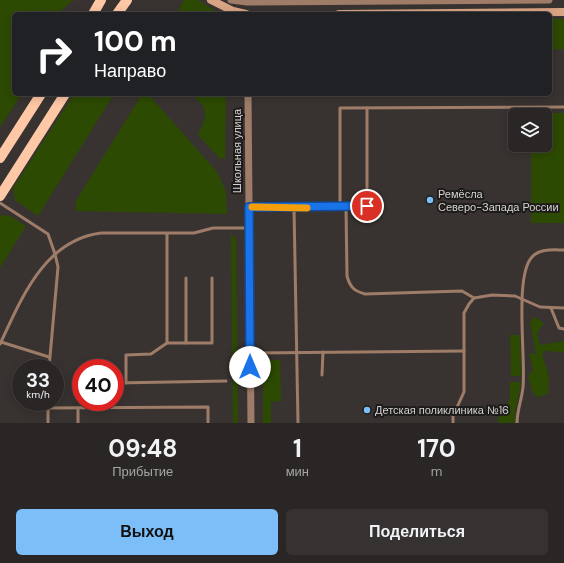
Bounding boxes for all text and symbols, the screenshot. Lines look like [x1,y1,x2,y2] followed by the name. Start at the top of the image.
[94,23,177,60] text: 100 m
[28,28,80,80] icon: right
[94,59,166,83] text: Направо
[230,108,244,193] street label: Школьная улица
[508,108,552,152] map controls
[508,108,552,152] button: layers
[438,187,559,214] place label: Ремёсла Северо-Запада России
[350,189,384,223] pin
[356,195,378,217] icon: arrive
[425,195,435,205] marker: Ремёсла Северо-Запада России
[229,346,271,388] position arrow
[72,359,124,411] speed limit sign: 40
[26,367,50,393] text: 33
[26,388,50,401] text: km/h
[375,403,509,417] place label: Детская поликлиника №16
[362,405,372,415] marker: Детская поликлиника №16
[108,433,177,464] text: 09:48
[293,433,302,464] text: 1
[417,433,456,464] text: 170
[112,463,173,480] text: Прибытие
[286,463,309,480] text: мин
[431,463,442,480] text: m
[16,509,278,555] button: Выход
[286,509,548,555] button: Поделиться

